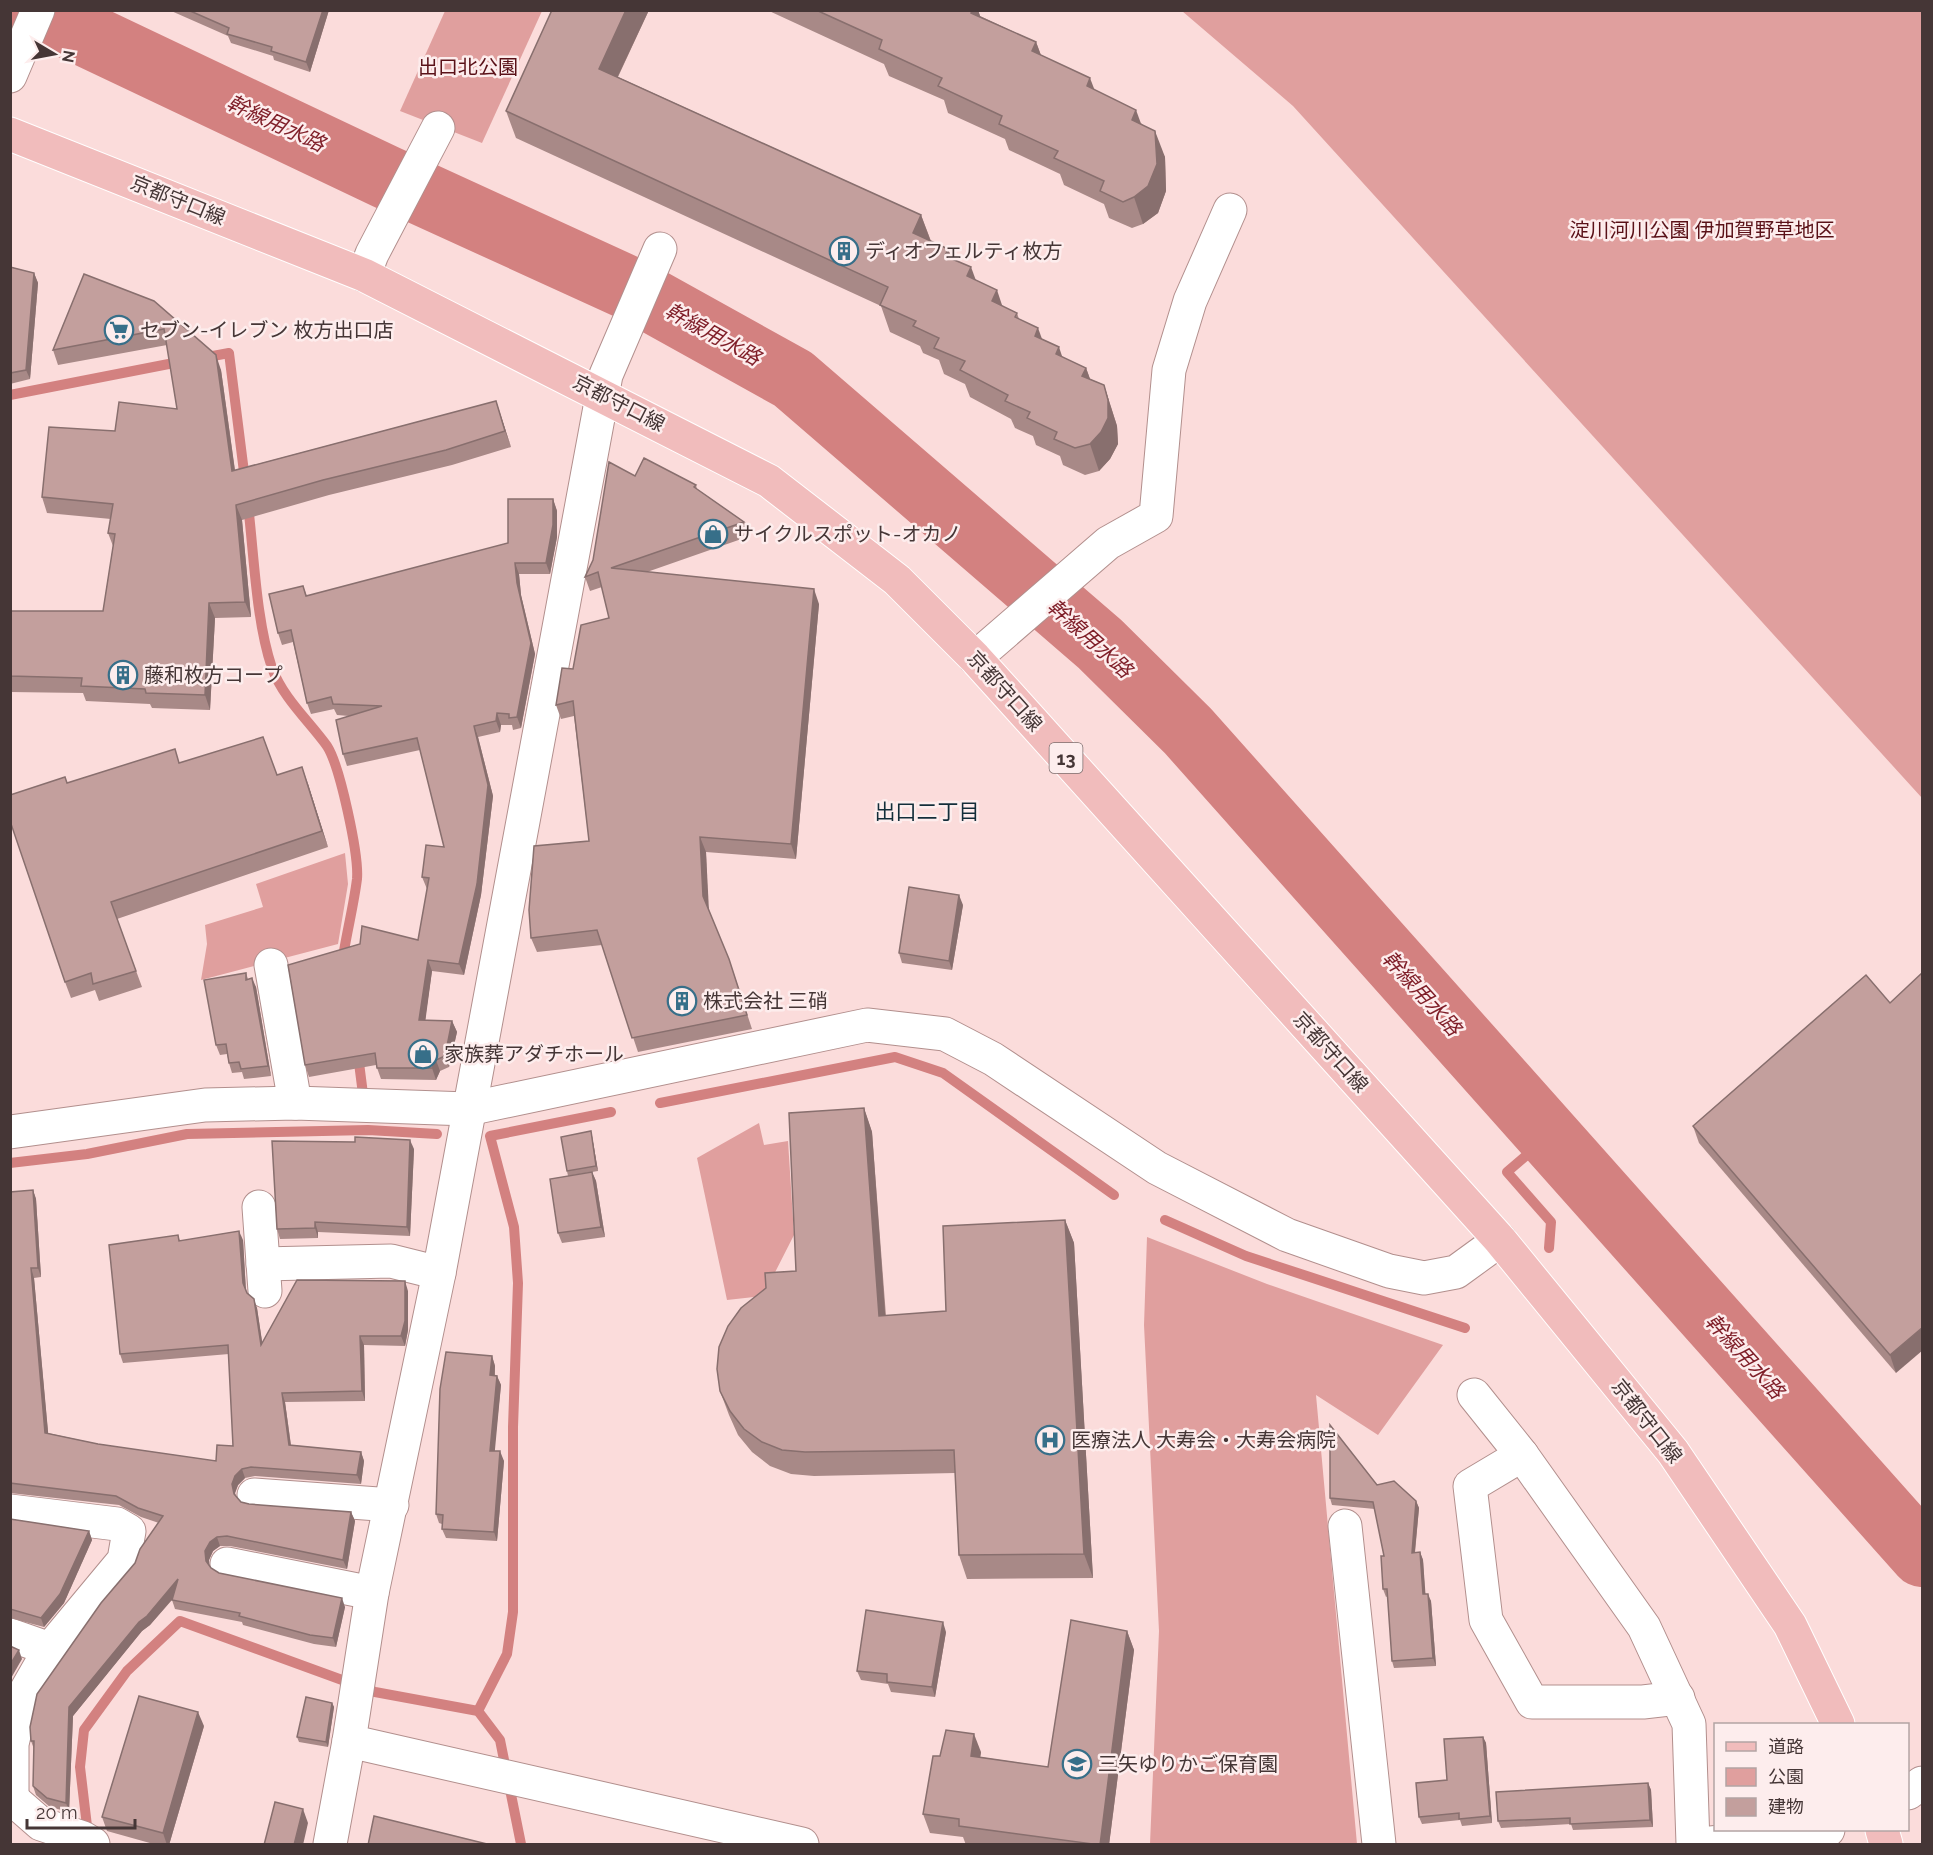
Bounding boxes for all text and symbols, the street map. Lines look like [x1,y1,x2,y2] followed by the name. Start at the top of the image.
[24,24,84,84] north arrow
[58,49,79,64] text: N
[418,55,518,79] park label: 出口北公園
[223,89,331,157] water label: 幹線用水路
[127,170,229,230] street label: 京都守口線
[1569,218,1835,242] park label: 淀川河川公園 伊加賀野草地区
[828,235,860,267] building icon: ディオフェルティ枚方
[865,239,1062,263] place label: ディオフェルティ枚方
[661,298,767,371] water label: 幹線用水路
[103,314,135,346] supermarket icon: セブン-イレブン 枚方出口店
[140,318,394,342] place label: セブン-イレブン 枚方出口店
[569,370,669,436] street label: 京都守口線
[697,518,729,550] shop icon: サイクルスポット-オカノ
[734,522,961,546] place label: サイクルスポット-オカノ
[1043,594,1139,684] water label: 幹線用水路
[963,646,1047,736] street label: 京都守口線
[107,659,139,691] building icon: 藤和枚方コープ
[144,663,283,687] place label: 藤和枚方コープ
[1050,743,1082,773] road number: 13
[875,799,980,824] district label: 出口二丁目
[1378,946,1468,1042] water label: 幹線用水路
[666,985,698,1017] building icon: 株式会社 三硝
[703,989,828,1013] place label: 株式会社 三硝
[1289,1007,1373,1097] street label: 京都守口線
[407,1038,439,1070] shop icon: 家族葬アダチホール
[444,1042,624,1066] place label: 家族葬アダチホール
[1701,1309,1791,1405] water label: 幹線用水路
[1607,1374,1687,1468] street label: 京都守口線
[1034,1424,1066,1456] hospital icon: 医療法人 大寿会・大寿会病院
[1071,1428,1336,1452] place label: 医療法人 大寿会・大寿会病院
[1714,1723,1909,1831] legend
[1768,1736,1804,1757] text: 道路
[1061,1748,1093,1780] school or university icon: 三矢ゆりかご保育園
[1098,1752,1278,1776] place label: 三矢ゆりかご保育園
[1768,1766,1804,1787] text: 公園
[27,1792,135,1830] scale bar
[1768,1796,1804,1817] text: 建物
[36,1802,78,1823] text: 20 m

